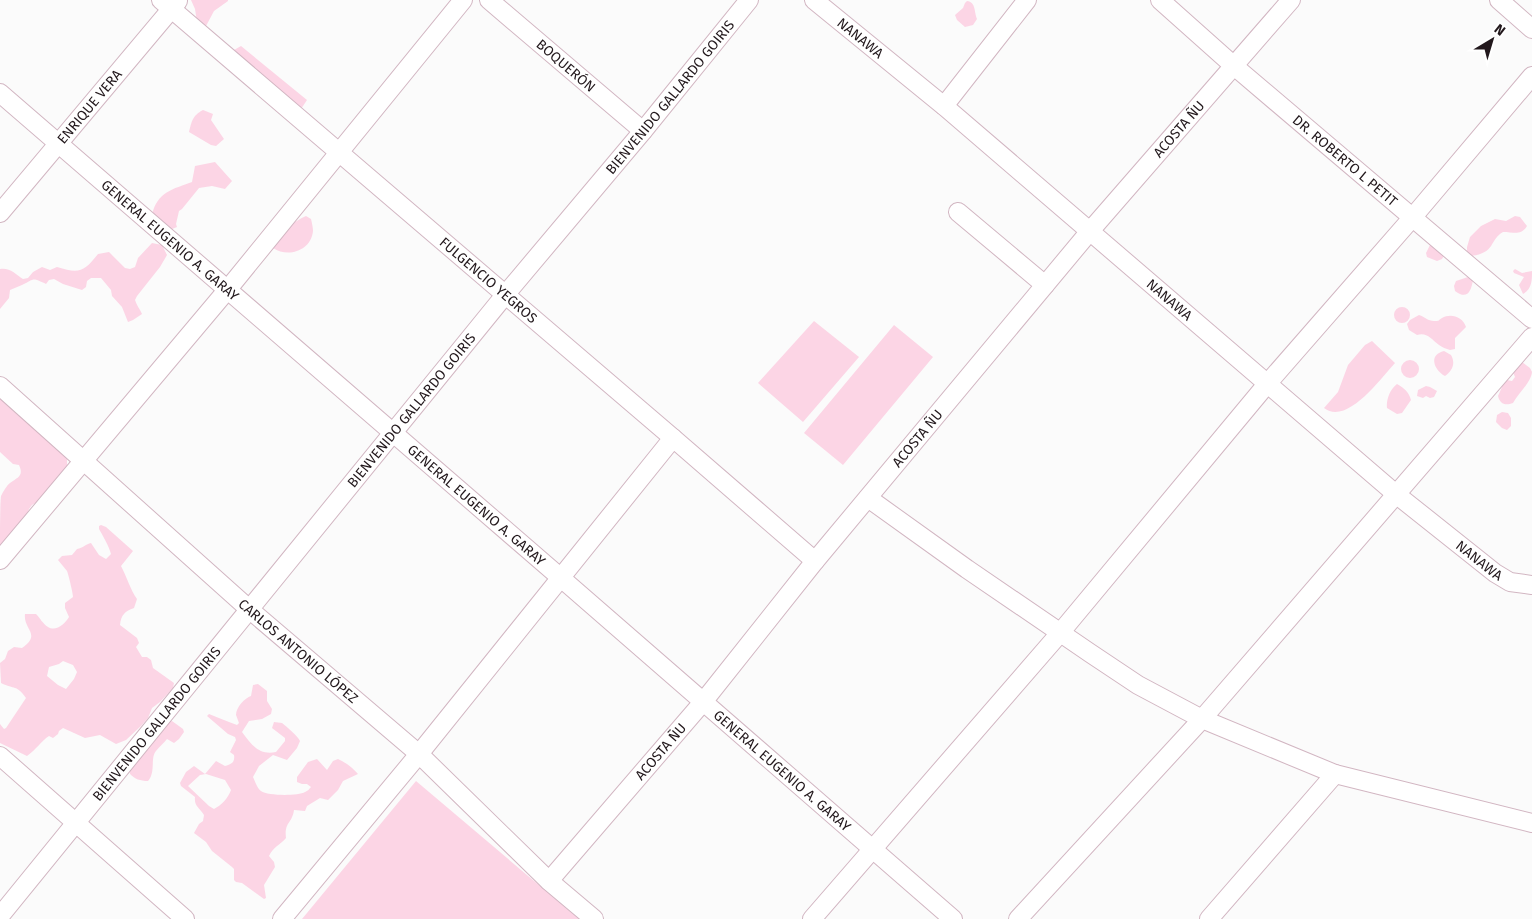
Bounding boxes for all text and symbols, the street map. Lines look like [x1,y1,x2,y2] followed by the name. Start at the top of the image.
[834,14,887,62] street label: NANAWA
[1467,15,1517,65] north arrow
[602,17,738,178] street label: BIENVENIDO GALLARDO GOIRIS
[1491,21,1509,40] text: N
[533,36,599,96] street label: BOQUERÓN
[54,66,126,147] street label: ENRIQUE VERA
[1150,97,1208,161] street label: ACOSTA ÑU
[1289,112,1401,210] street label: DR. ROBERTO L PETIT
[98,176,242,305] street label: GENERAL EUGENIO A. GARAY
[436,234,541,327] street label: FULGENCIO YEGROS
[1143,276,1196,324] street label: NANAWA
[344,330,480,491] street label: BIENVENIDO GALLARDO GOIRIS
[889,406,947,471] street label: ACOSTA ÑU
[404,441,549,570] street label: GENERAL EUGENIO A. GARAY
[1452,537,1505,584] street label: NANAWA
[235,596,361,707] street label: CARLOS ANTONIO LÓPEZ
[89,643,225,805] street label: BIENVENIDO GALLARDO GOIRIS
[710,707,854,835] street label: GENERAL EUGENIO A. GARAY
[632,720,690,784] street label: ACOSTA ÑU

